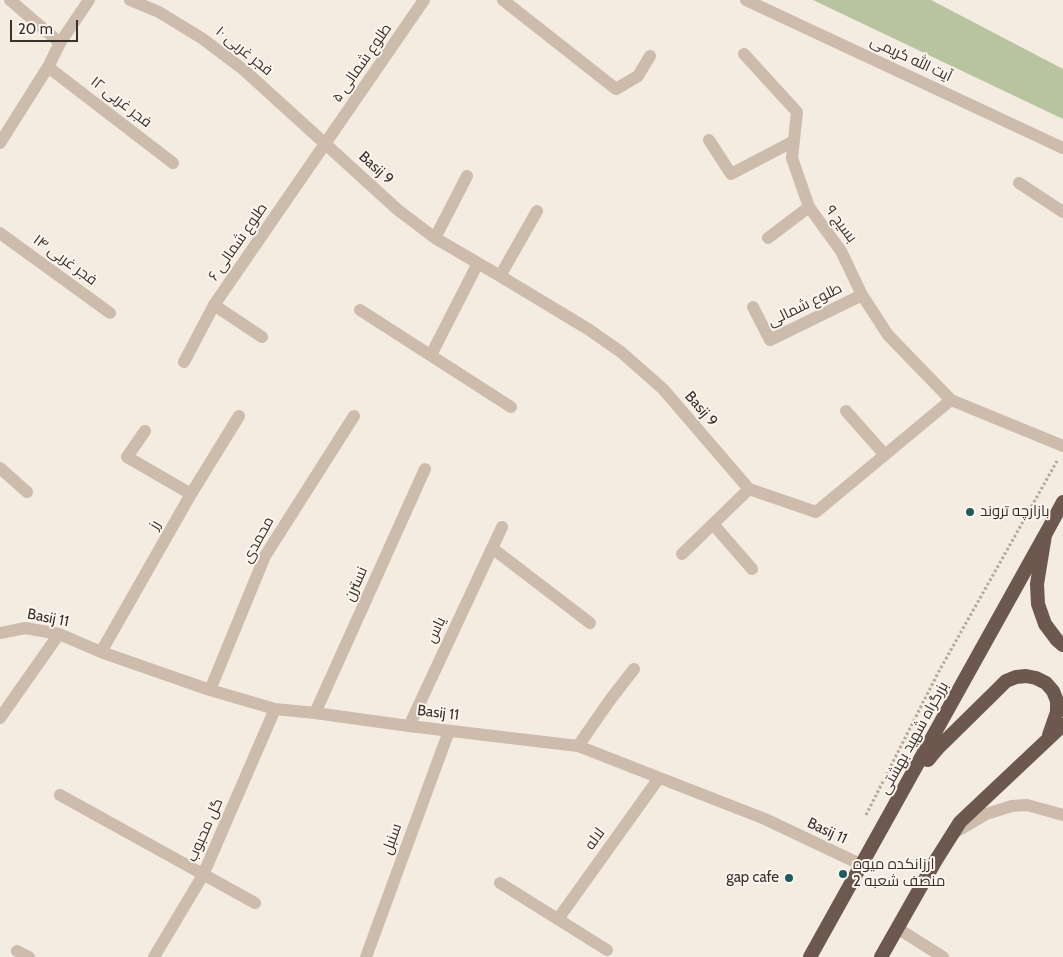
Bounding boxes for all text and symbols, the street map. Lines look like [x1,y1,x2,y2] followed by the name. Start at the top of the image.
[12,10,80,42] scale bar
[18,20,53,38] text: 20 m
[328,20,396,106] street label: طلوع شمالی ۵
[212,22,276,80] street label: فجر غربی ۱۰
[867,32,955,86] street label: آیت الله کریمی
[87,73,155,131] street label: فجر غربی ۱۲
[355,148,397,188] street label: Basij 9
[205,200,271,284] street label: طلوع شمالی ۶
[821,202,861,246] street label: بسیج ۹
[30,231,100,289] street label: فجر غربی ۱۴
[765,279,845,331] street label: طلوع شمالی
[681,388,721,430] street label: Basij 9
[980,503,1049,521] place label: بازارچه تروند
[964,506,976,518] marker: بازارچه تروند
[238,514,278,566] street label: محمدی
[145,517,165,533] street label: رز
[340,564,372,604] street label: نسترن
[26,605,70,631] street label: Basij 11
[422,614,450,646] street label: یاس
[876,679,952,797] street label: بزرگراه شهید بهشتی
[416,702,460,724] street label: Basij 11
[183,795,227,865] street label: گل محبوب
[804,814,850,848] street label: Basij 11
[378,821,406,857] street label: سنبل
[581,825,609,853] street label: لاله
[853,856,945,891] place label: ارزانکده میوه منصف شعبه 2
[837,868,849,880] marker: ارزانکده میوه منصف شعبه 2
[726,869,779,887] place label: gap cafe
[783,872,795,884] marker: gap cafe

